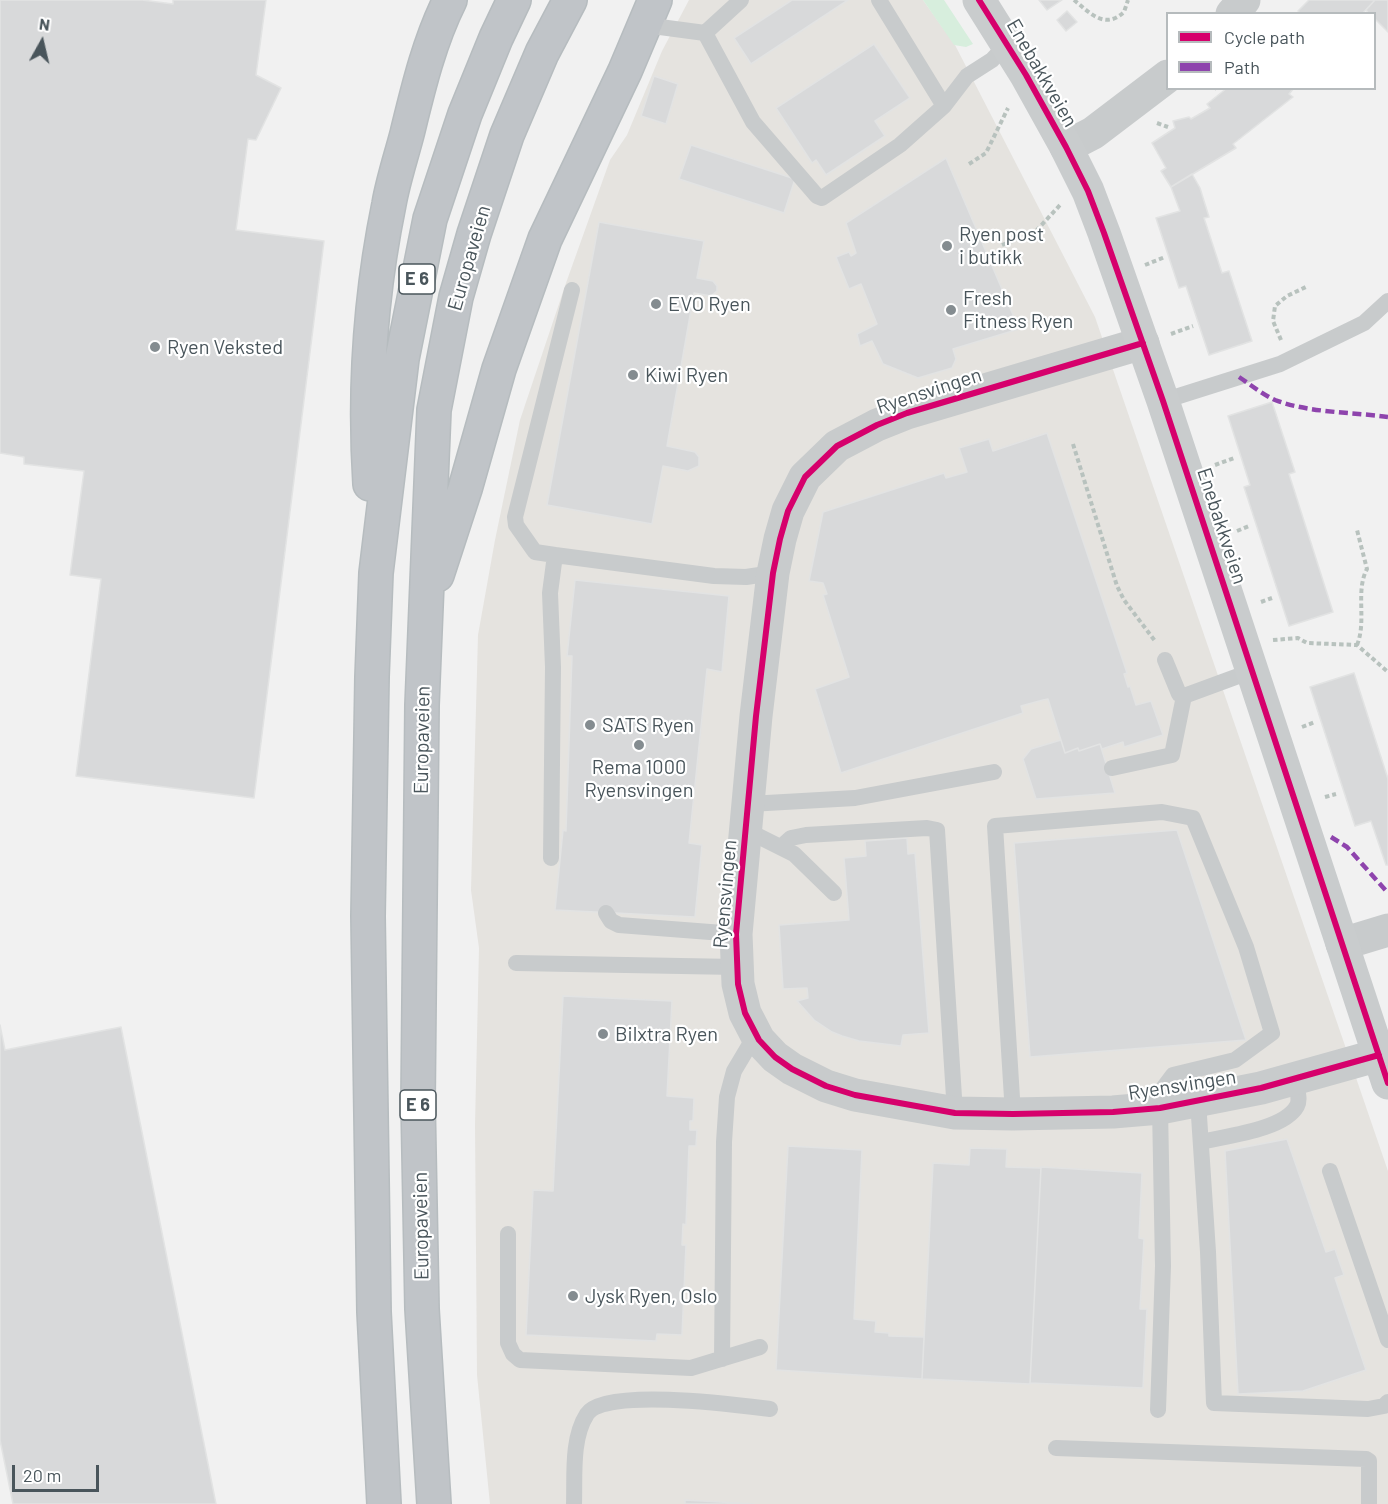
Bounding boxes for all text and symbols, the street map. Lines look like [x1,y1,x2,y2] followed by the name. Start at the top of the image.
[12,12,72,72] north arrow
[1166,12,1376,90] legend
[38,14,51,34] text: N
[1001,15,1083,131] street label: Enebakkveien
[1224,26,1305,48] text: Cycle path
[1224,56,1260,78] text: Path
[443,203,495,313] street label: Europaveien
[959,222,1044,269] place label: Ryen post i butikk
[940,239,954,253] marker: Ryen post i butikk
[399,264,435,294] road number: E 6
[963,286,1073,333] place label: Fresh Fitness Ryen
[668,292,751,316] place label: EVO Ryen
[649,297,663,311] marker: EVO Ryen
[944,303,958,317] marker: Fresh Fitness Ryen
[167,335,283,359] place label: Ryen Veksted
[148,340,162,354] marker: Ryen Veksted
[645,363,728,387] place label: Kiwi Ryen
[873,363,985,419] street label: Ryensvingen
[626,368,640,382] marker: Kiwi Ryen
[1192,465,1252,587] street label: Enebakkveien
[409,686,435,794] street label: Europaveien
[602,713,694,737] place label: SATS Ryen
[583,718,597,732] marker: SATS Ryen
[632,738,646,752] marker: Rema 1000 Ryensvingen
[584,755,694,802] place label: Rema 1000 Ryensvingen
[708,839,742,949] street label: Ryensvingen
[615,1022,718,1046] place label: Bilxtra Ryen
[596,1027,610,1041] marker: Bilxtra Ryen
[1126,1065,1238,1105] street label: Ryensvingen
[400,1090,436,1120] road number: E 6
[408,1172,434,1280] street label: Europaveien
[585,1284,718,1308] place label: Jysk Ryen, Oslo
[566,1289,580,1303] marker: Jysk Ryen, Oslo
[15,1453,102,1491] scale bar
[23,1464,61,1486] text: 20 m

